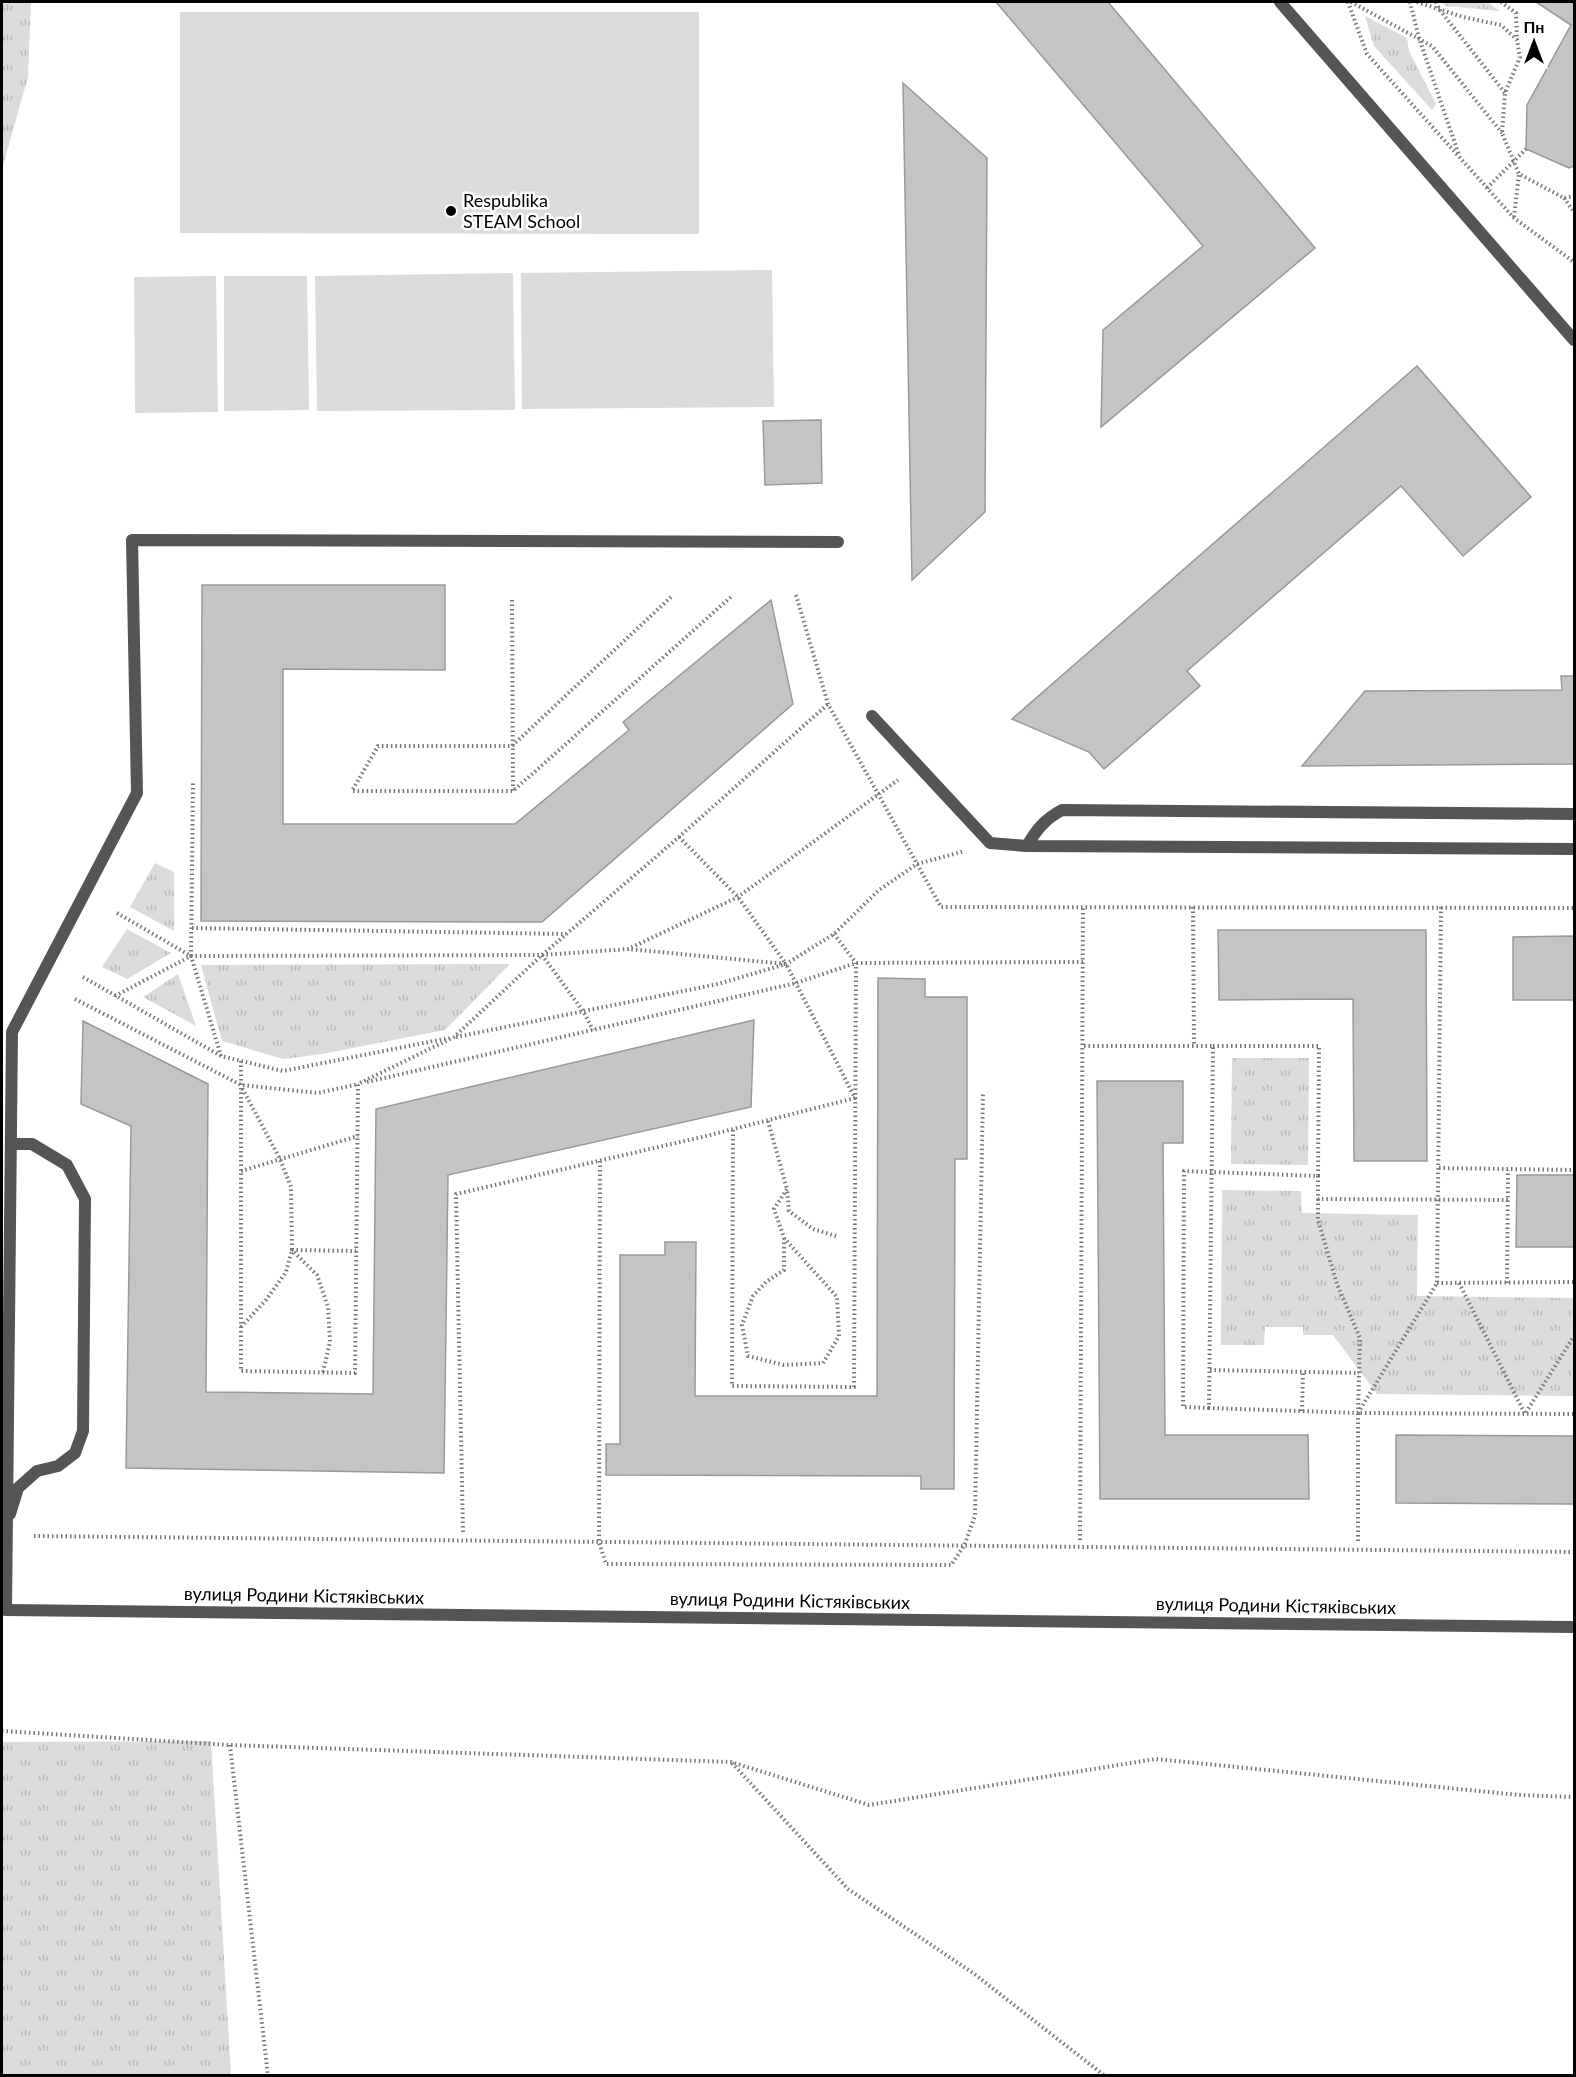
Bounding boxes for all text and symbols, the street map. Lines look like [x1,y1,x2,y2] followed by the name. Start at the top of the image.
[1504,12,1564,72] north arrow
[1524,17,1544,36] text: Пн
[463,189,580,232] place label: Respublika STEAM School
[444,204,458,218] marker: Respublika STEAM School
[184,1582,424,1608] street label: вулиця Родини Кістяківських
[670,1587,910,1613] street label: вулиця Родини Кістяківських
[1156,1592,1396,1618] street label: вулиця Родини Кістяківських

